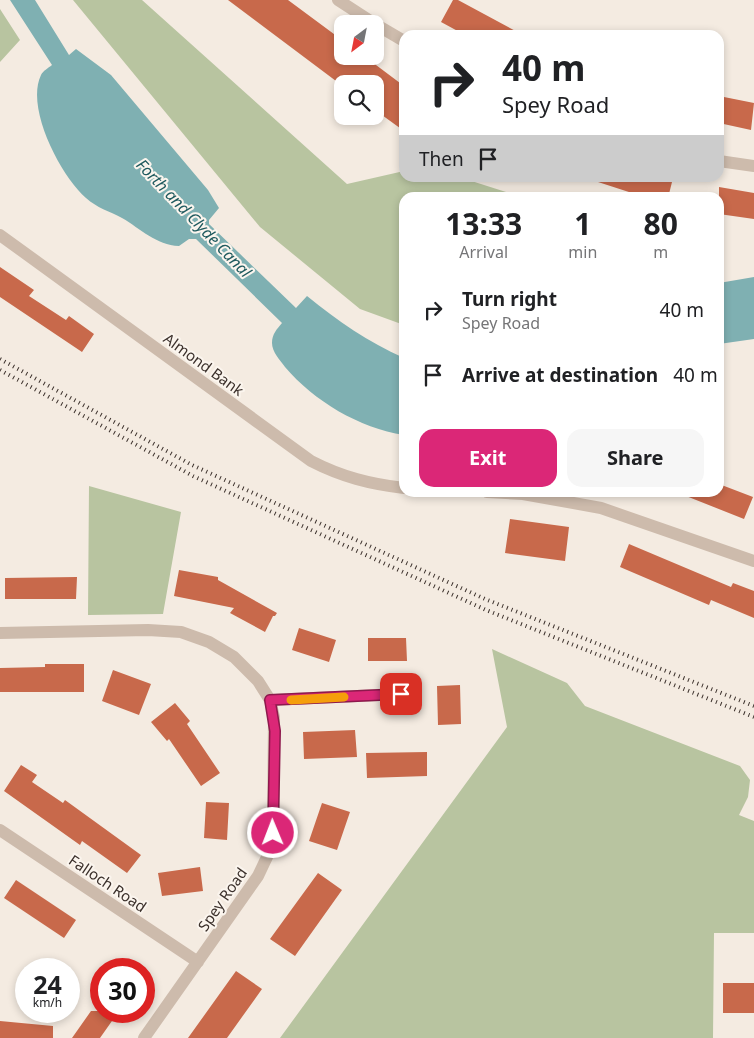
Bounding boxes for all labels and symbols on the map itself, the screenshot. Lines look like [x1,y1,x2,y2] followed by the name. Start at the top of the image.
[334,15,384,65] north arrow
[132,154,257,283] water label: Forth and Clyde Canal
[160,328,248,400] street label: Almond Bank
[380,673,422,715] pin
[246,806,298,858] position arrow
[65,850,151,916] street label: Falloch Road
[193,863,251,935] street label: Spey Road
[90,958,155,1023] speed limit sign: 30

